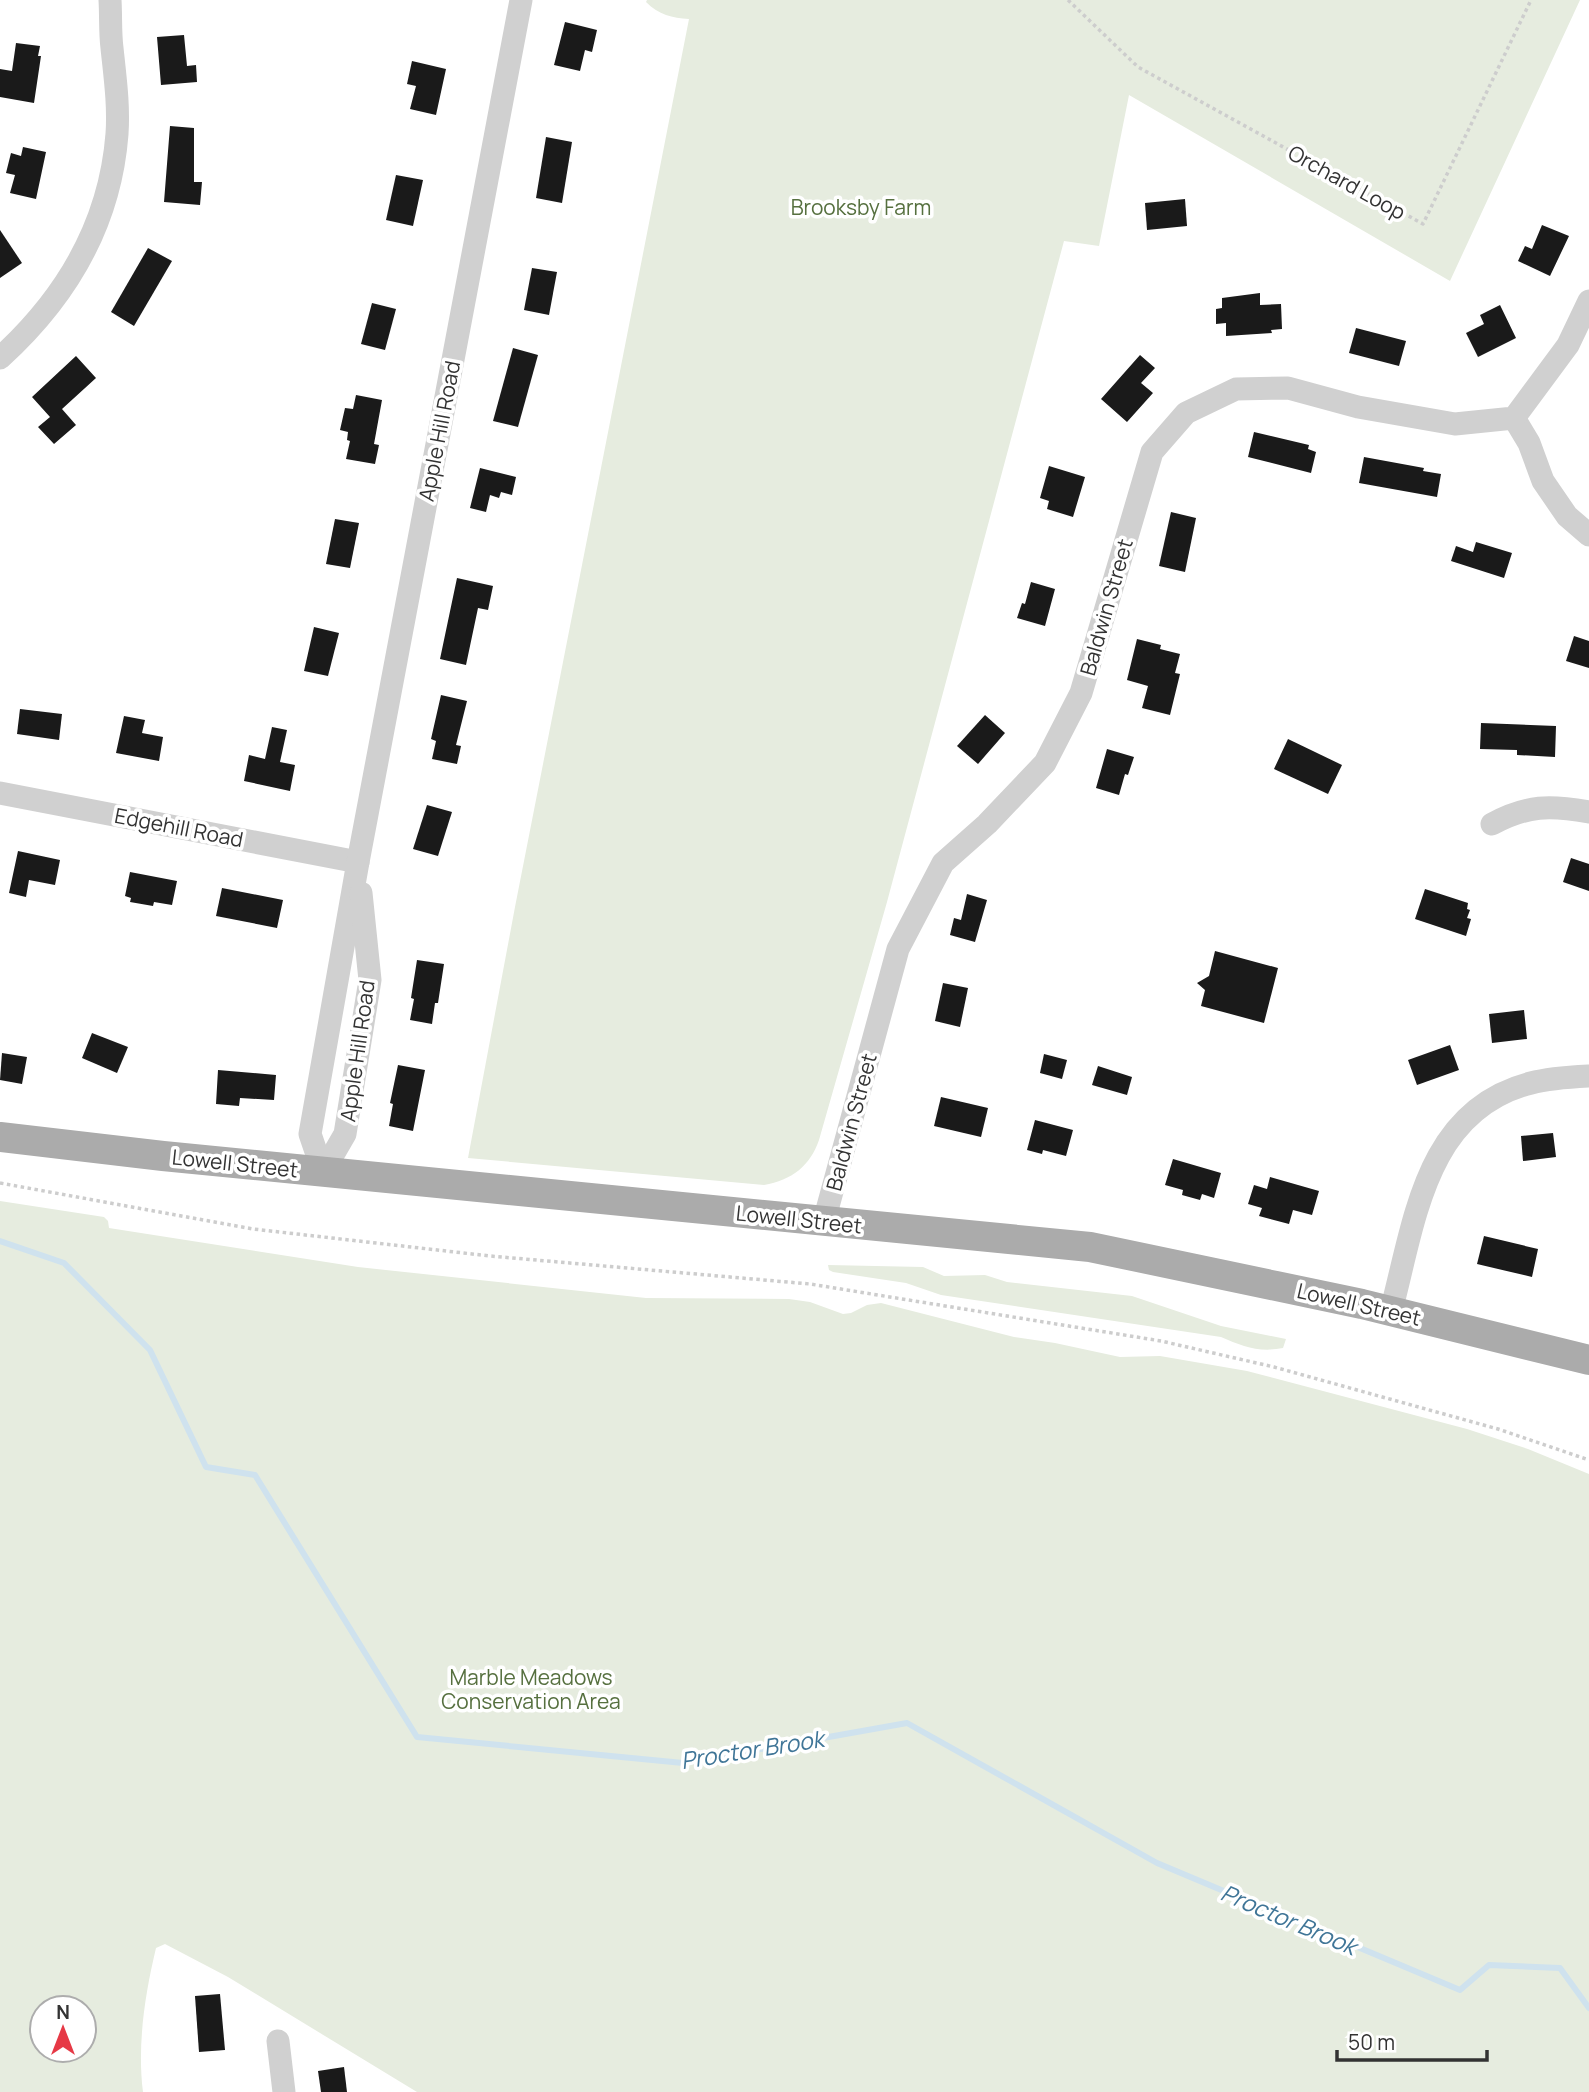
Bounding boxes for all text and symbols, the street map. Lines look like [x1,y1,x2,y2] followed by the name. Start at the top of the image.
[1283,138,1411,226] street label: Orchard Loop
[791,193,931,221] park label: Brooksby Farm
[412,358,466,504] street label: Apple Hill Road
[1073,535,1139,679] street label: Baldwin Street
[112,801,246,853] street label: Edgehill Road
[333,978,381,1124] street label: Apple Hill Road
[819,1050,883,1194] street label: Baldwin Street
[171,1142,299,1184] street label: Lowell Street
[735,1198,863,1240] street label: Lowell Street
[1294,1276,1424,1332] street label: Lowell Street
[441,1663,621,1715] park label: Marble Meadows Conservation Area
[678,1721,829,1776] water label: Proctor Brook
[1216,1876,1365,1963] water label: Proctor Brook
[28,1994,98,2064] north arrow
[56,1999,70,2025] text: N
[1337,2018,1488,2062] scale bar
[1348,2028,1395,2056] text: 50 m

